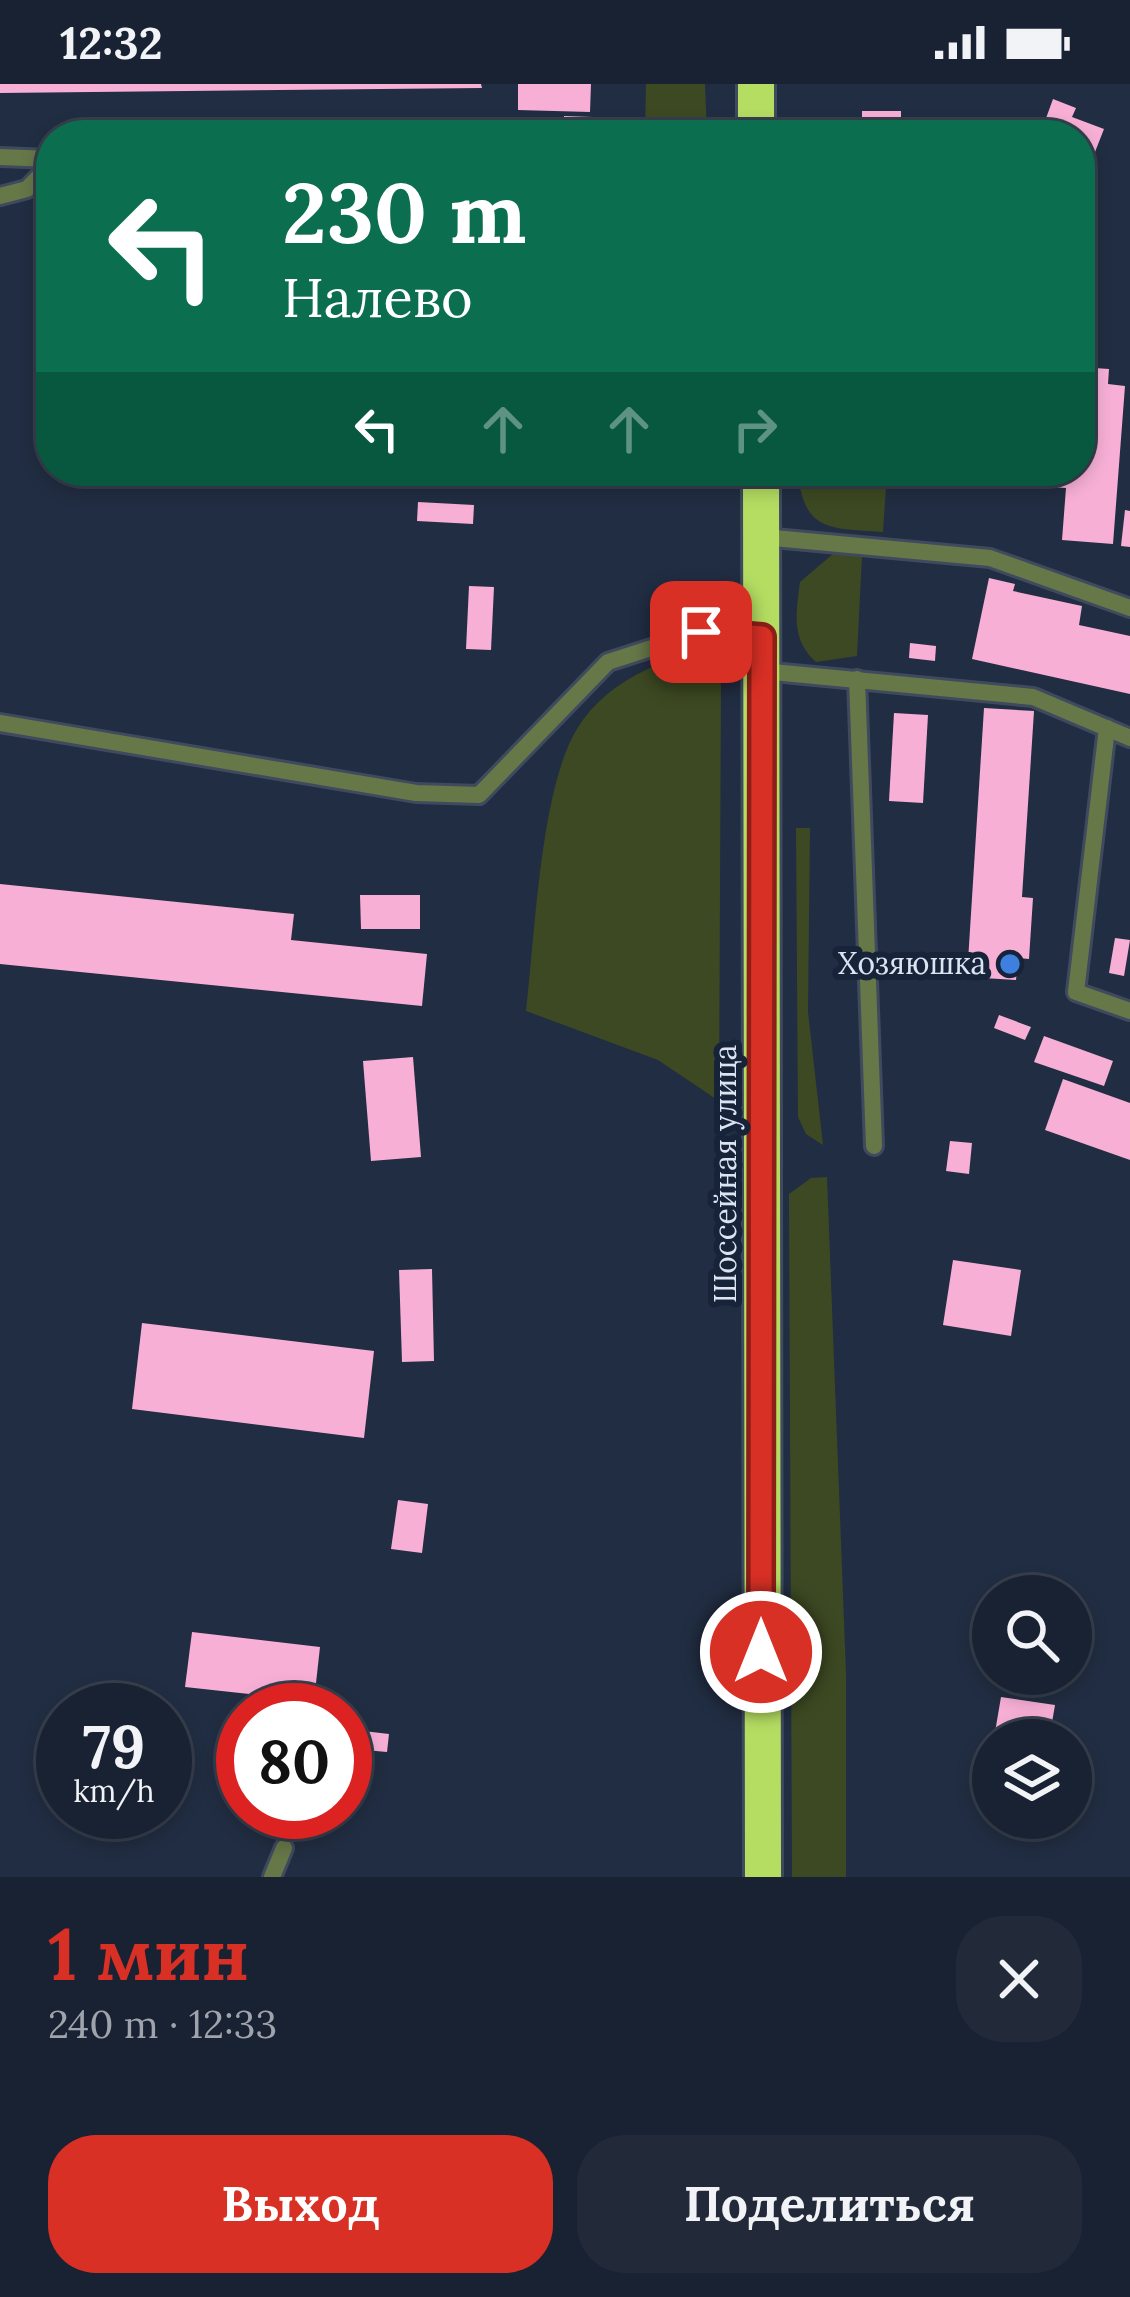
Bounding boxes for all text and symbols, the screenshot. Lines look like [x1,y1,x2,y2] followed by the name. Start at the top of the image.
[60,14,163,71] text: 12:32
[282,158,527,266] text: 230 m
[84,168,240,324] icon: left
[282,263,473,332] text: Налево
[344,396,410,462] icon: left
[470,396,536,462] icon: ahead
[596,396,662,462] icon: ahead
[722,396,788,462] icon: right
[650,581,752,683] pin
[668,599,734,665] icon: arrive
[838,944,986,982] place label: Хозяюшка
[997,951,1023,977] marker: Хозяюшка
[706,1045,745,1303] street label: Шоссейная улица
[972,1575,1092,1839] map controls
[972,1575,1092,1695] button: search
[698,1589,824,1715] position arrow
[216,1683,372,1839] speed limit sign: 80
[83,1708,145,1784] text: 79
[972,1719,1092,1839] button: layers
[73,1772,155,1810] text: km/h
[48,1908,249,2000] text: 1 мин
[956,1916,1082,2042] button: close
[48,1999,277,2049] text: 240 m · 12:33
[48,2135,553,2273] button: Выход
[577,2135,1082,2273] button: Поделиться

